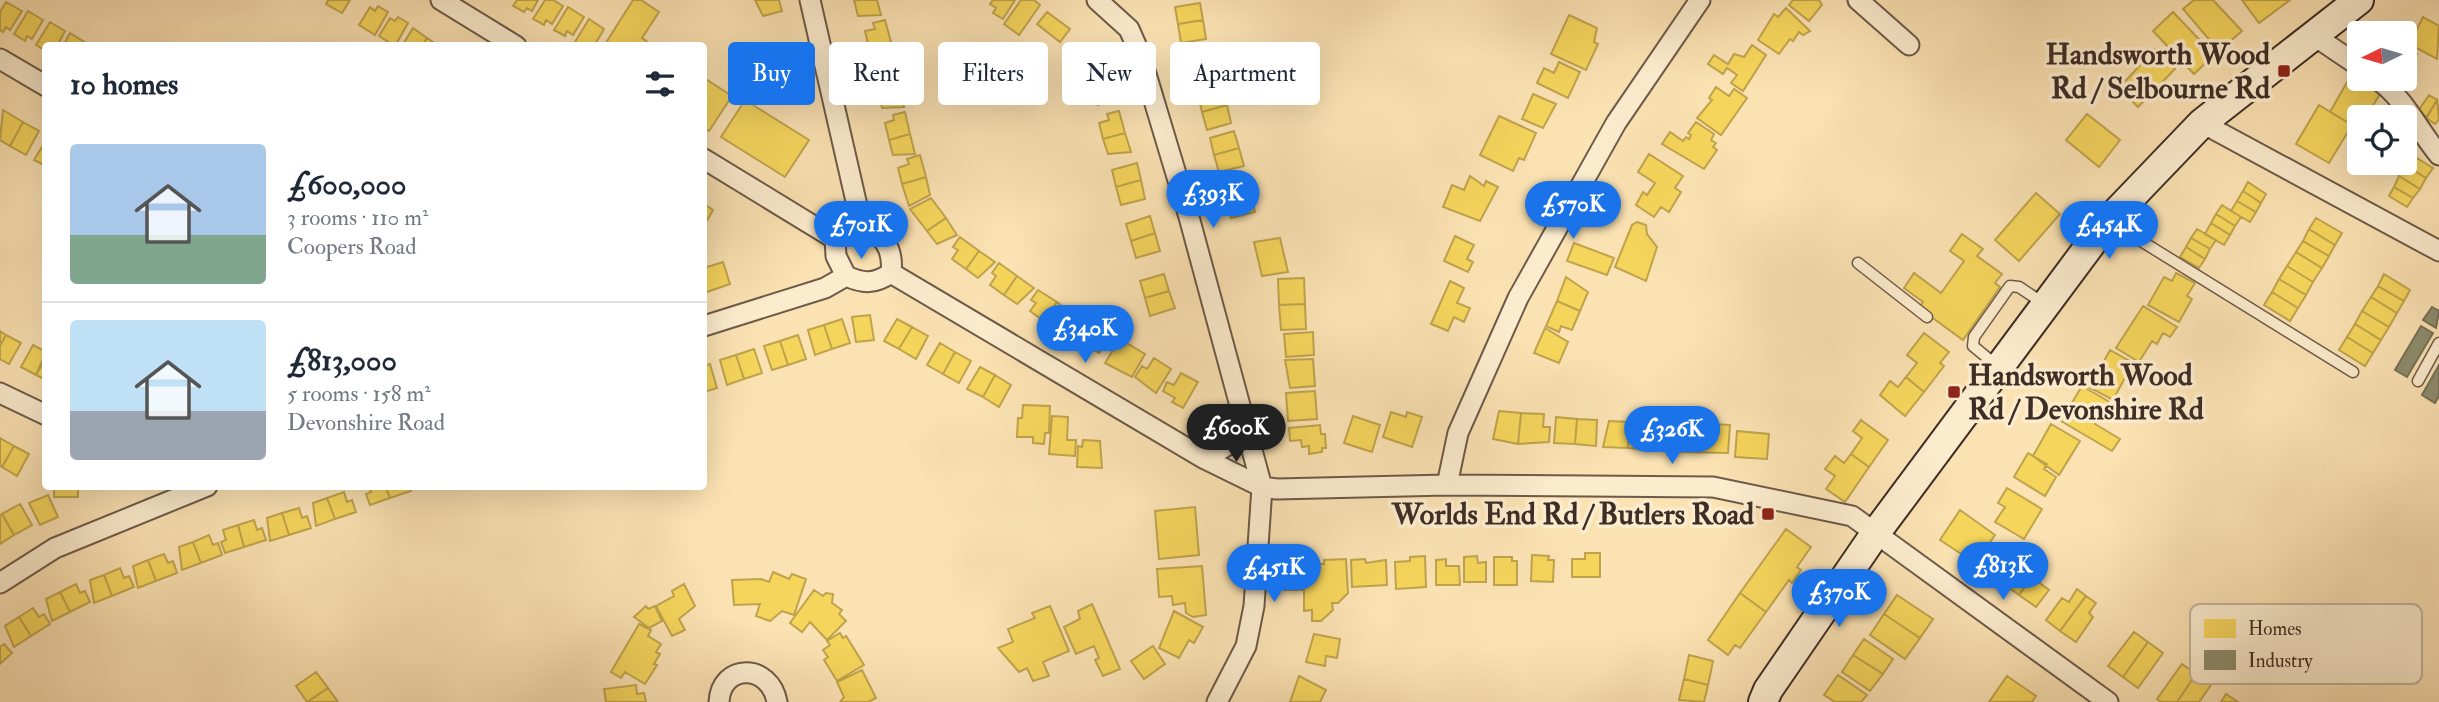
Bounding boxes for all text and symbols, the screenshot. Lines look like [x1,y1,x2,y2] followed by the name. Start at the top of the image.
[2347,21,2417,91] north arrow
[2347,21,2417,175] map controls
[2045,36,2270,107] place label: Handsworth Wood Rd / Selbourne Rd
[728,42,815,105] chip: Buy
[829,42,924,105] chip: Rent
[938,42,1048,105] chip: Filters
[1062,42,1156,105] chip: New
[1170,42,1320,105] chip: Apartment
[2276,63,2292,79] marker: Handsworth Wood Rd / Selbourne Rd
[641,65,679,103] icon: filters
[70,66,178,103] text: 10 homes
[2347,105,2417,175] button: locate
[287,166,406,203] text: £600,000
[1164,170,1262,230] pin: £393K
[126,172,210,256] icon: home
[1183,178,1244,207] text: £393K
[1524,182,1622,241] pin: £570K
[1541,189,1605,218] text: £570K
[812,202,910,261] pin: £701K
[2060,202,2158,261] pin: £454K
[287,203,428,232] text: 3 rooms · 110 m²
[830,209,892,238] text: £701K
[2076,209,2142,238] text: £454K
[287,232,417,261] text: Coopers Road
[1036,306,1134,365] pin: £340K
[1053,313,1117,342] text: £340K
[287,342,397,379] text: £813,000
[126,348,210,432] icon: home
[1968,357,2204,428] place label: Handsworth Wood Rd / Devonshire Rd
[287,379,431,408] text: 5 rooms · 158 m²
[1946,384,1962,400] marker: Handsworth Wood Rd / Devonshire Rd
[1187,405,1285,464] pin: £600K
[1623,406,1721,466] pin: £326K
[287,408,445,437] text: Devonshire Road
[1203,412,1269,441] text: £600K
[1640,414,1704,443] text: £326K
[1391,496,1754,533] place label: Worlds End Rd / Butlers Road
[1760,506,1776,522] marker: Worlds End Rd / Butlers Road
[1954,542,2052,602] pin: £813K
[1225,544,1323,604] pin: £451K
[1973,550,2033,579] text: £813K
[1243,552,1305,581] text: £451K
[1790,570,1888,629] pin: £370K
[1808,577,1870,606] text: £370K
[2190,604,2422,684] legend
[2248,617,2302,641] text: Homes
[2248,649,2313,673] text: Industry

